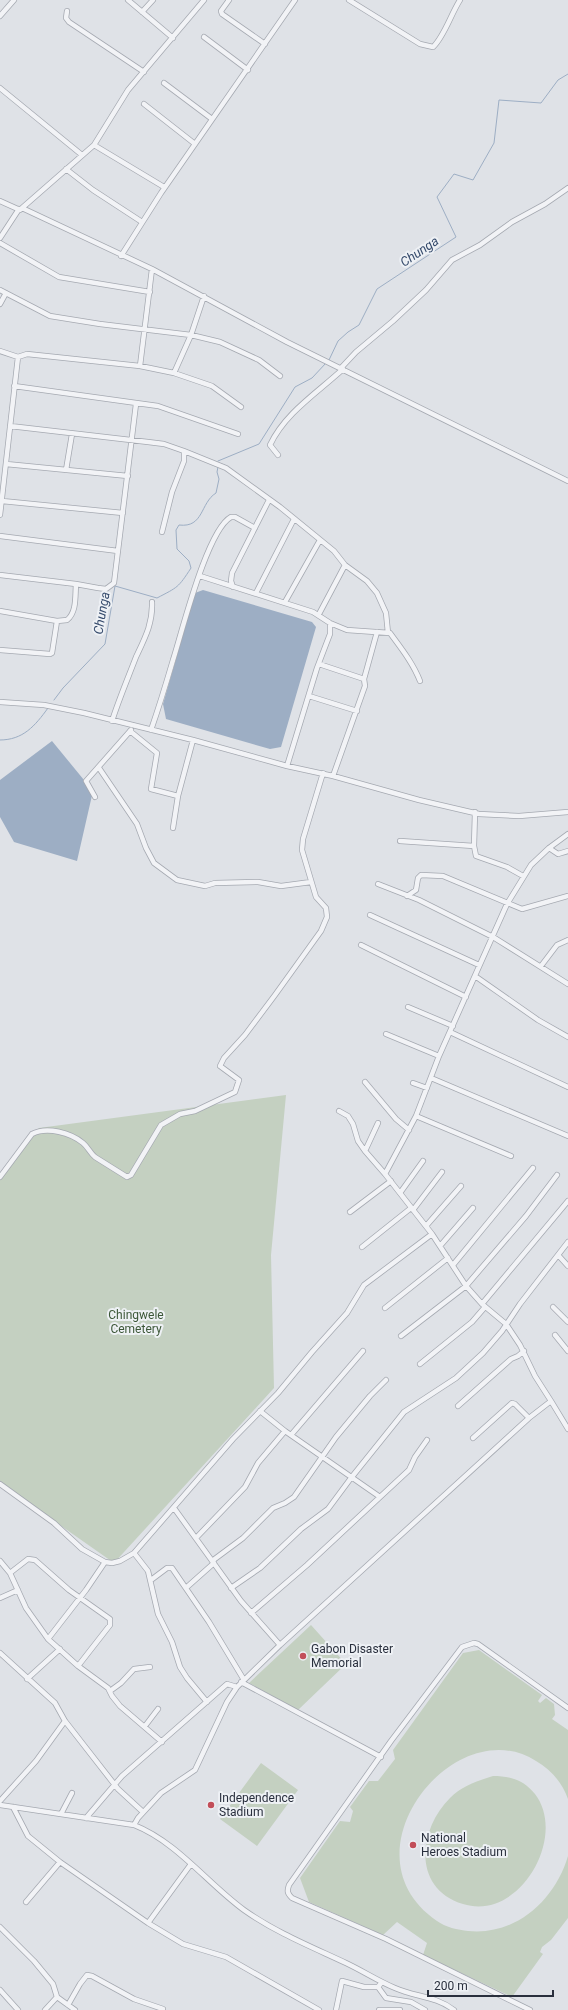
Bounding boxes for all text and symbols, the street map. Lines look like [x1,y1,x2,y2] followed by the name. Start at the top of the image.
[397,233,441,270] water label: Chunga
[90,590,113,636] water label: Chunga
[108,1308,164,1336] park label: Chingwele Cemetery
[311,1642,393,1670] place label: Gabon Disaster Memorial
[298,1651,308,1661] marker: Gabon Disaster Memorial
[219,1791,294,1819] place label: Independence Stadium
[206,1800,216,1810] marker: Independence Stadium
[421,1831,507,1859] place label: National Heroes Stadium
[408,1840,418,1850] marker: National Heroes Stadium
[428,1972,553,1998] scale bar
[434,1979,468,1993] text: 200 m

